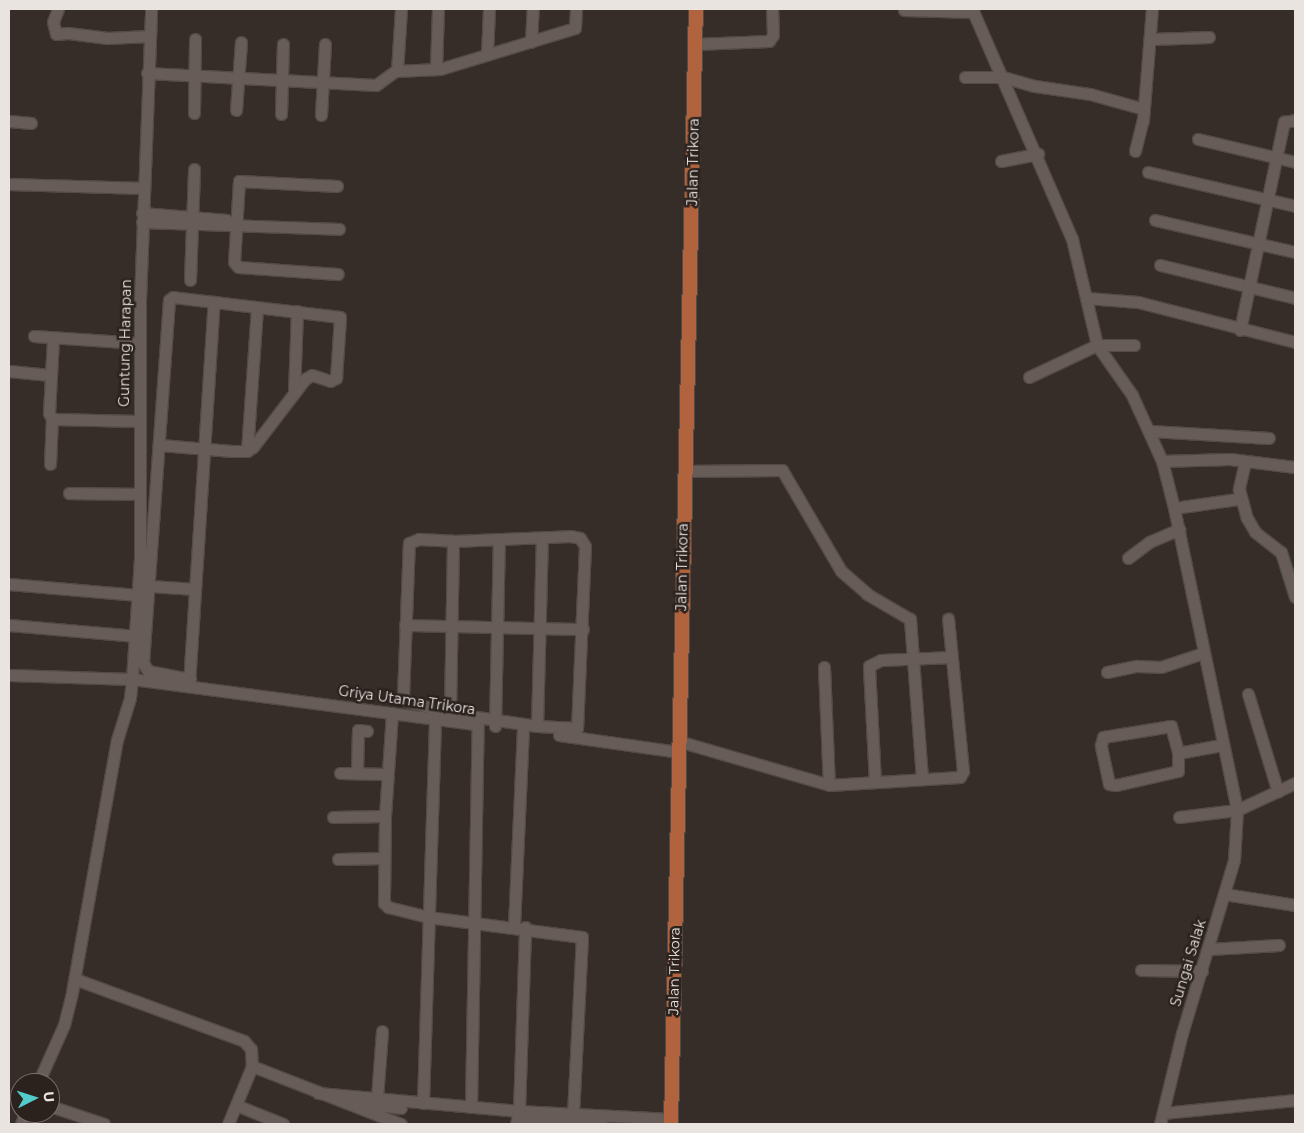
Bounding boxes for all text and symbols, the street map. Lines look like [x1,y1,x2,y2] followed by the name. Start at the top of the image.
[684,118,702,206] street label: Jalan Trikora
[115,279,135,407] street label: Guntung Harapan
[673,523,691,611] street label: Jalan Trikora
[337,682,477,718] street label: Griya Utama Trikora
[1167,917,1209,1009] street label: Sungai Salak
[665,927,683,1015] street label: Jalan Trikora
[10,1073,60,1123] north arrow
[39,1090,58,1103] text: U

